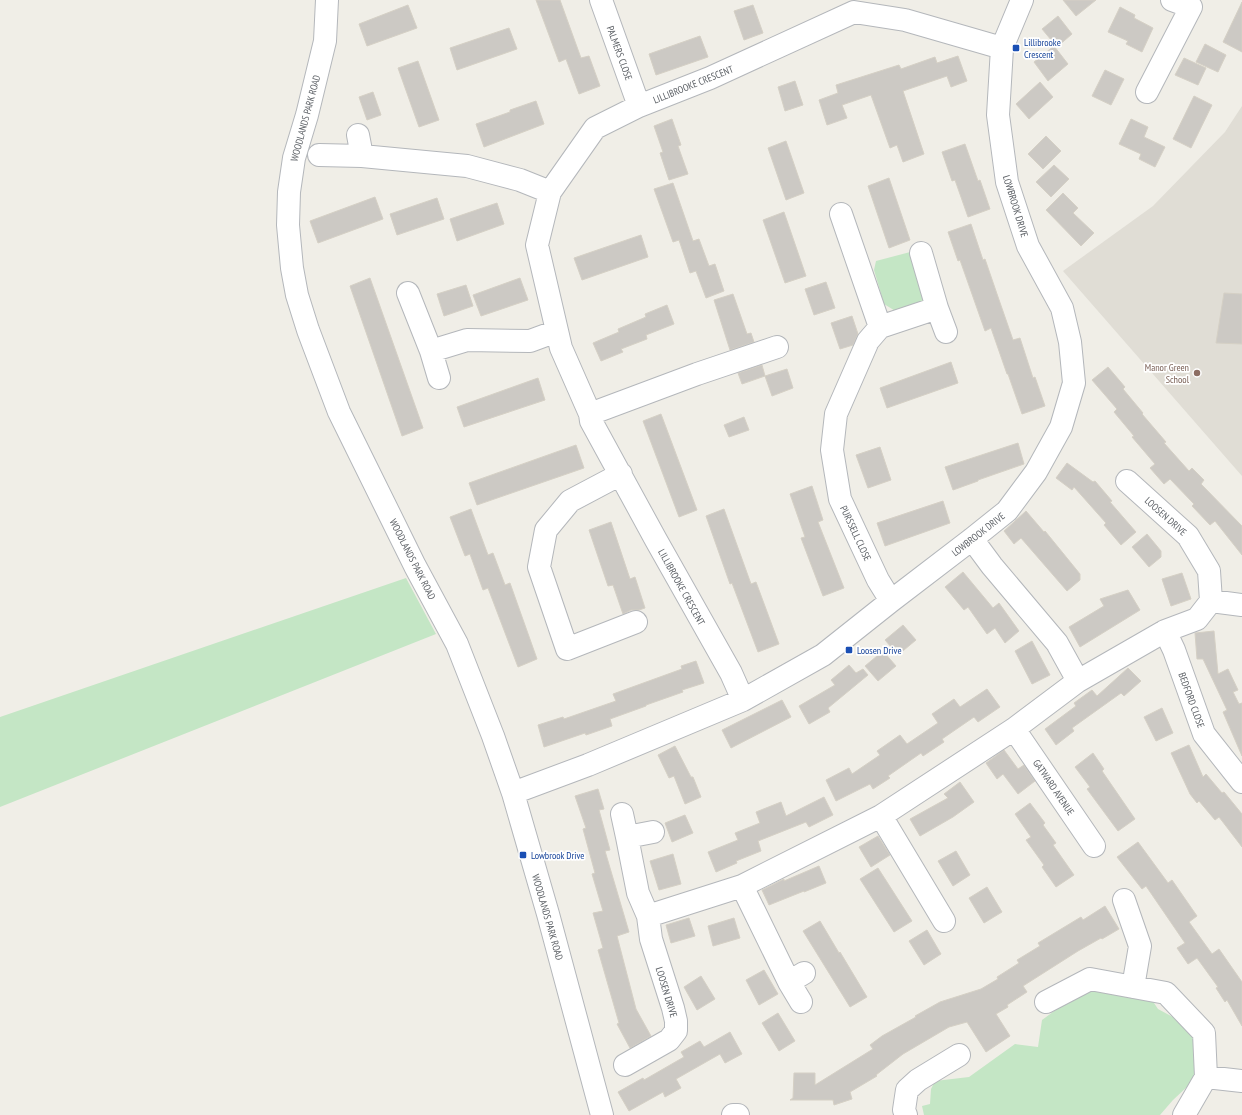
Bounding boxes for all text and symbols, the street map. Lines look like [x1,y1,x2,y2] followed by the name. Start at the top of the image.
[604,24,635,82] street label: PALMERS CLOSE
[1024,36,1061,61] place label: Lillibrooke Crescent
[1011,43,1021,53] marker: Lillibrooke Crescent
[651,62,736,106] street label: LILLIBROOKE CRESCENT
[288,74,323,163] street label: WOODLANDS PARK ROAD
[1000,174,1031,239] street label: LOWBROOK DRIVE
[1145,361,1190,386] place label: Manor Green School
[1192,368,1202,378] marker: Manor Green School
[1142,494,1189,539] street label: LOOSEN DRIVE
[837,503,874,563] street label: PURSSELL CLOSE
[949,510,1008,559] street label: LOWBROOK DRIVE
[387,517,439,602] street label: WOODLANDS PARK ROAD
[655,547,708,628] street label: LILLIBROOKE CRESCENT
[857,644,902,657] place label: Loosen Drive
[844,645,854,655] marker: Loosen Drive
[1175,671,1208,730] street label: BEDFORD CLOSE
[1030,757,1077,818] street label: GATWARD AVENUE
[531,849,585,862] place label: Lowbrook Drive
[518,850,528,860] marker: Lowbrook Drive
[529,873,566,962] street label: WOODLANDS PARK ROAD
[653,965,680,1019] street label: LOOSEN DRIVE

